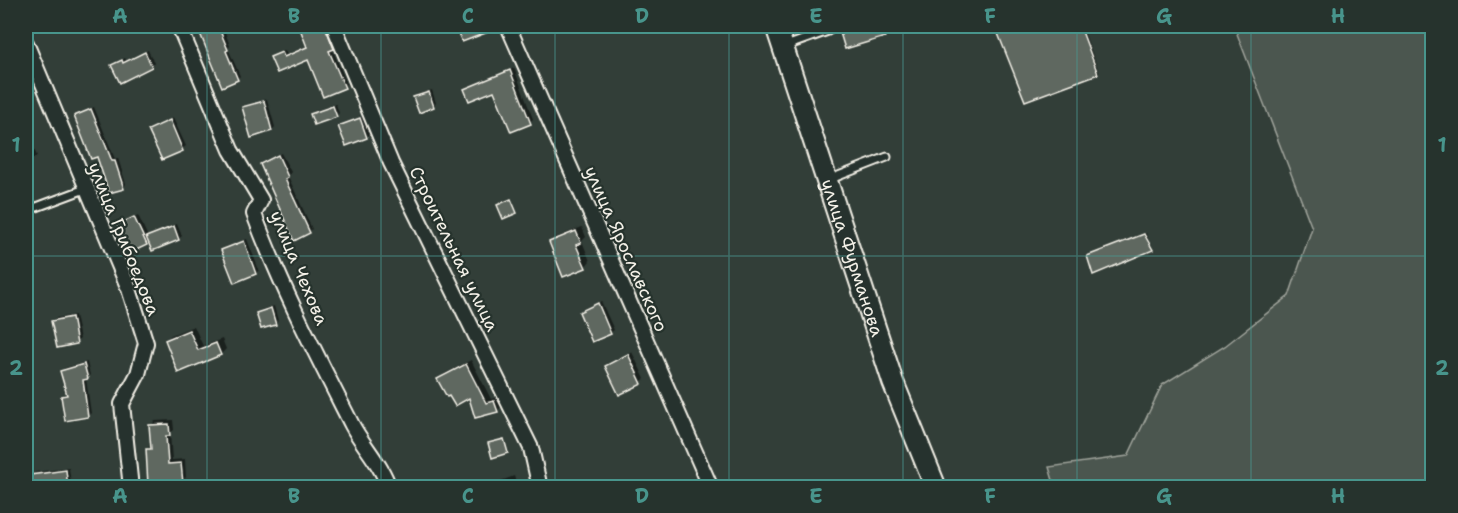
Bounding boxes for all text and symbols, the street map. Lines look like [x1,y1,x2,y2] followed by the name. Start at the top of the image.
[112,3,128,29] text: A
[288,3,300,29] text: B
[462,3,474,29] text: C
[635,3,649,29] text: D
[809,3,823,29] text: E
[984,3,996,29] text: F
[1156,3,1172,29] text: G
[1331,3,1345,29] text: H
[11,132,21,158] text: 1
[1437,132,1447,158] text: 1
[82,159,166,319] street label: улица Грибоедова
[404,162,504,336] street label: Строительная улица
[579,162,673,336] street label: улица Ярославского
[815,176,889,340] street label: улица Фурманова
[264,207,334,329] street label: улица Чехова
[9,355,23,381] text: 2
[1435,355,1449,381] text: 2
[112,483,128,509] text: A
[288,483,300,509] text: B
[462,483,474,509] text: C
[635,483,649,509] text: D
[809,483,823,509] text: E
[984,483,996,509] text: F
[1156,483,1172,509] text: G
[1331,483,1345,509] text: H

